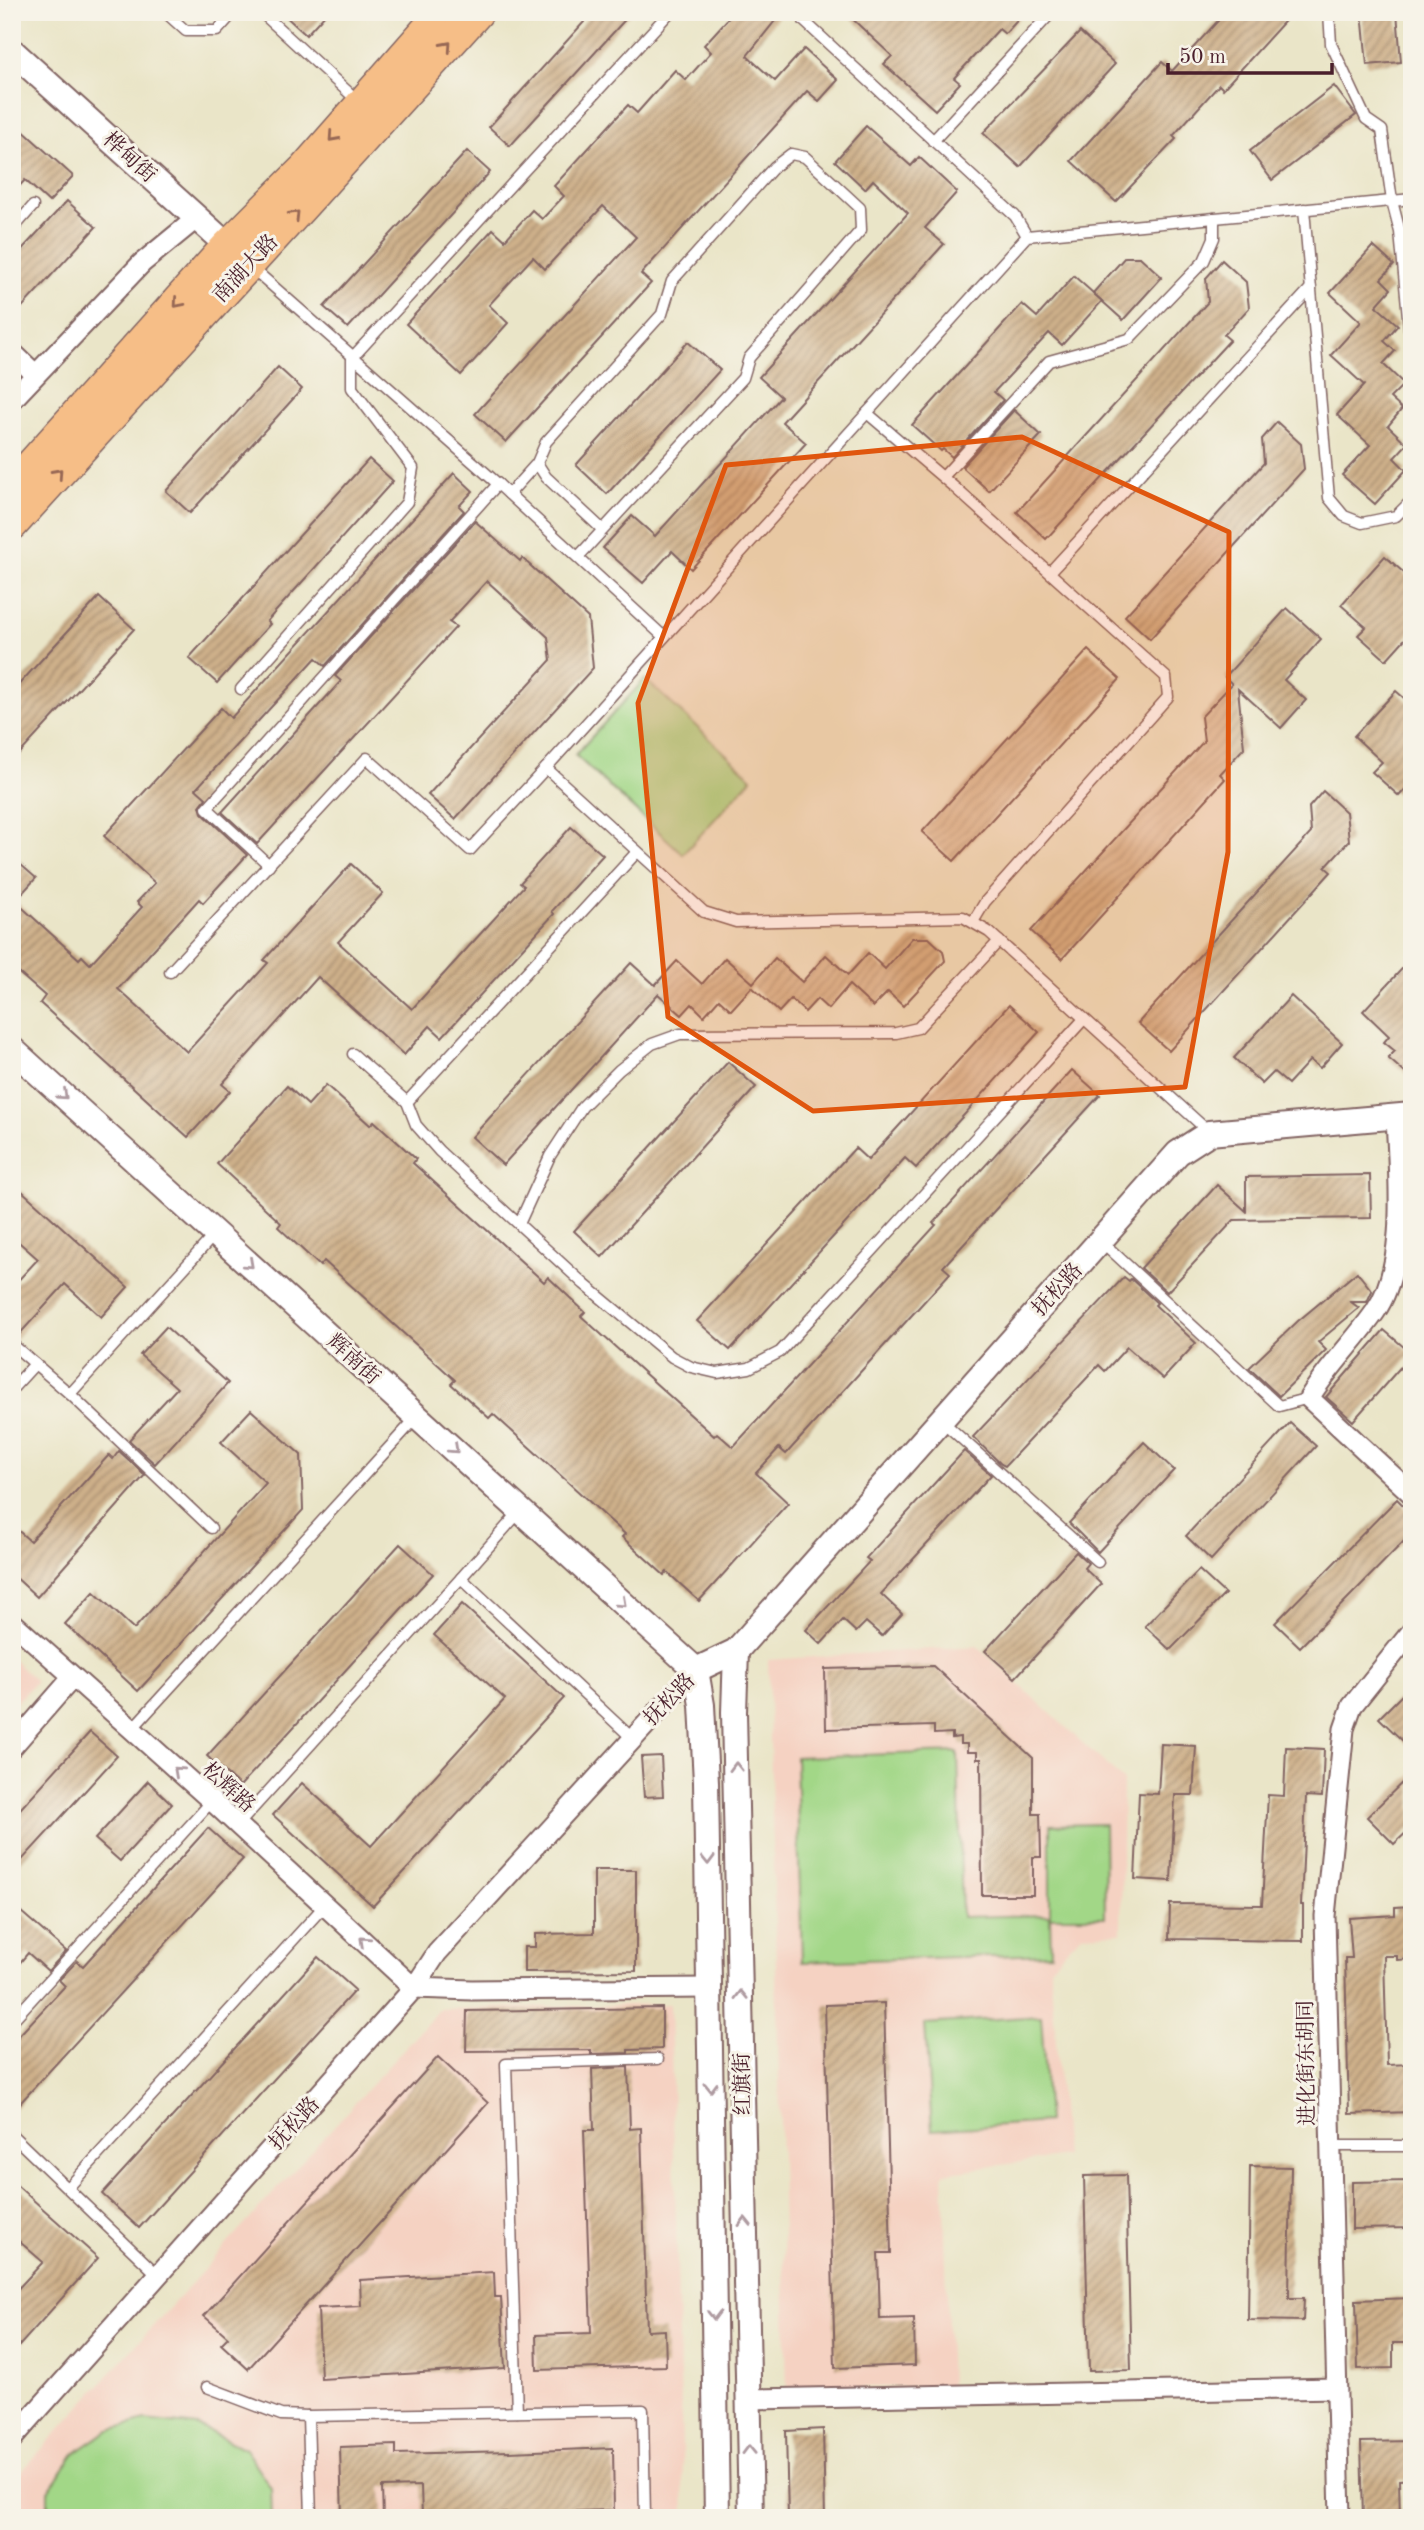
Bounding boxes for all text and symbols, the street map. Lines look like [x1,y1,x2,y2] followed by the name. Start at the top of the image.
[1168,32,1333,76] scale bar
[439,41,451,54] one-way arrow
[1179,47,1226,68] text: 50 m
[99,128,161,187] street label: 桦甸街
[329,129,341,142] one-way arrow
[286,211,299,224] one-way arrow
[208,230,282,307] street label: 南湖大路
[174,295,186,308] one-way arrow
[50,468,62,481] one-way arrow
[55,1086,68,1099] one-way arrow
[241,1256,254,1268] one-way arrow
[1028,1258,1087,1320] street label: 抚松路
[323,1330,385,1389] street label: 辉南街
[446,1441,459,1454] one-way arrow
[614,1594,627,1607] one-way arrow
[639,1669,700,1730] street label: 抚松路
[198,1758,260,1817] street label: 松辉路
[728,1761,743,1772] one-way arrow
[173,1767,186,1779] one-way arrow
[700,1854,715,1865] one-way arrow
[359,1937,372,1950] one-way arrow
[733,1989,748,2000] one-way arrow
[1294,2000,1319,2126] street label: 进化街东胡同
[730,2052,755,2116] street label: 红旗街
[703,2082,719,2093] one-way arrow
[265,2092,324,2154] street label: 抚松路
[737,2216,752,2227] one-way arrow
[706,2310,722,2320] one-way arrow
[741,2444,757,2454] one-way arrow

